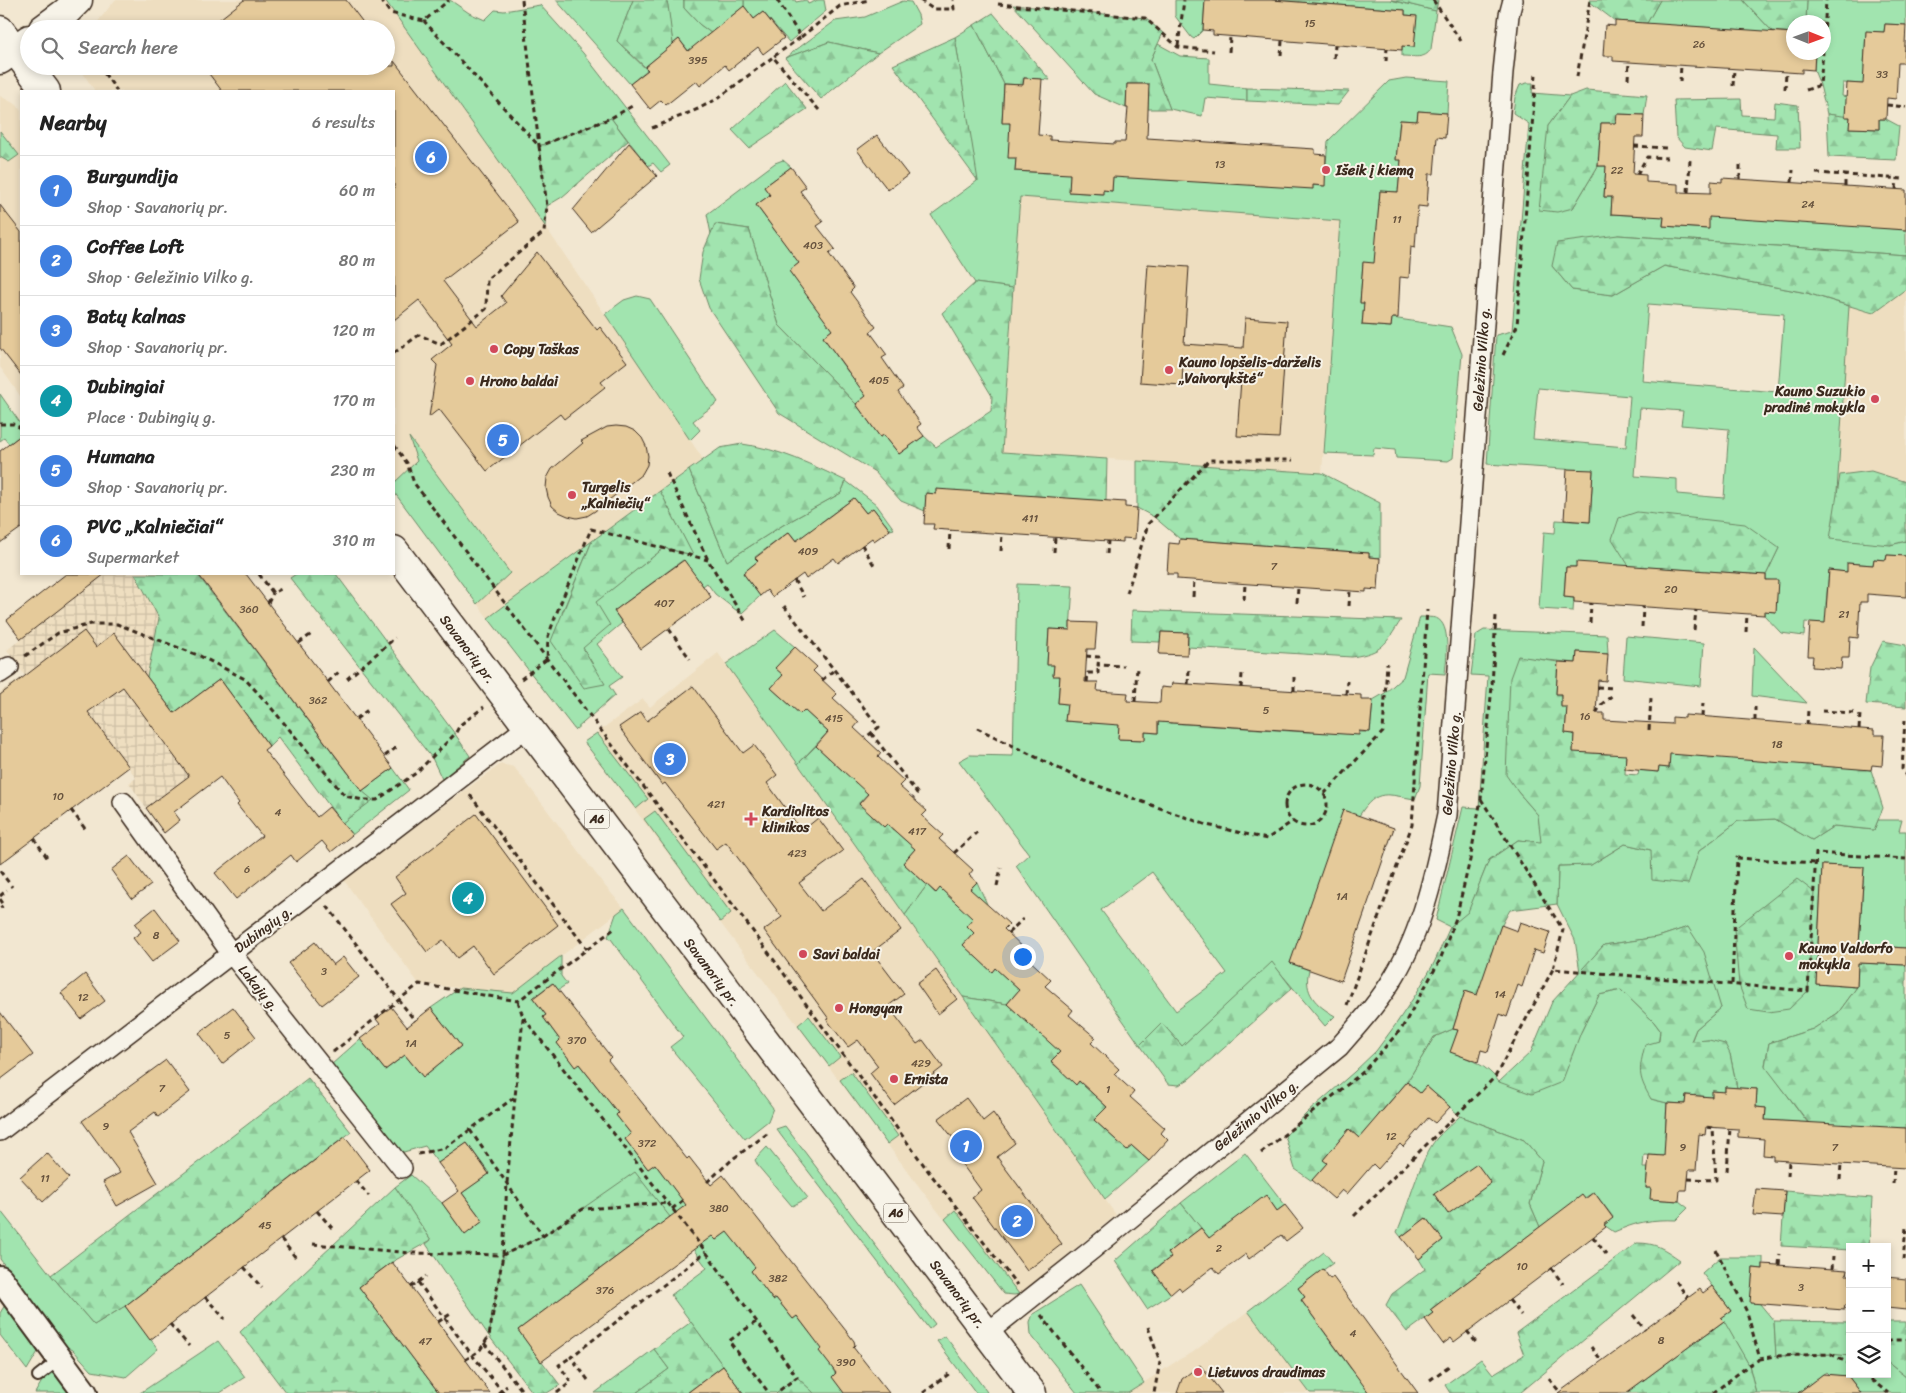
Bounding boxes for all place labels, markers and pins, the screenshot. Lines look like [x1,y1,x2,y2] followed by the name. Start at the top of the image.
[415,138,447,176] pin: 6
[1335,158,1414,183] place label: Išeik į kiemą
[1320,164,1332,176] marker: Išeik į kiemą
[503,337,579,362] place label: Copy Taškas
[488,343,500,355] marker: Copy Taškas
[1178,350,1321,391] place label: Kauno lopšelis-darželis „Vaivorykštė“
[1163,364,1175,376] marker: Kauno lopšelis-darželis „Vaivorykštė“
[479,369,559,394] place label: Hrono baldai
[464,375,476,387] marker: Hrono baldai
[1763,379,1866,420] place label: Kauno Suzukio pradinė mokykla
[1869,393,1881,405] marker: Kauno Suzukio pradinė mokykla
[487,421,519,459] pin: 5
[581,475,652,516] place label: Turgelis „Kalniečių“
[566,489,578,501] marker: Turgelis „Kalniečių“
[654,740,686,778] pin: 3
[761,799,830,840] place label: Kardiolitos klinikos
[744,812,758,826] marker: Kardiolitos klinikos
[452,879,484,917] pin: 4
[1798,936,1893,977] place label: Kauno Valdorfo mokykla
[812,942,881,967] place label: Savi baldai
[797,948,809,960] marker: Savi baldai
[1783,950,1795,962] marker: Kauno Valdorfo mokykla
[848,996,903,1021] place label: Hongyan
[833,1002,845,1014] marker: Hongyan
[904,1067,949,1092] place label: Ernista
[888,1073,900,1085] marker: Ernista
[950,1127,982,1165] pin: 1
[1001,1202,1033,1240] pin: 2
[1208,1360,1326,1385] place label: Lietuvos draudimas
[1192,1366,1204,1378] marker: Lietuvos draudimas

